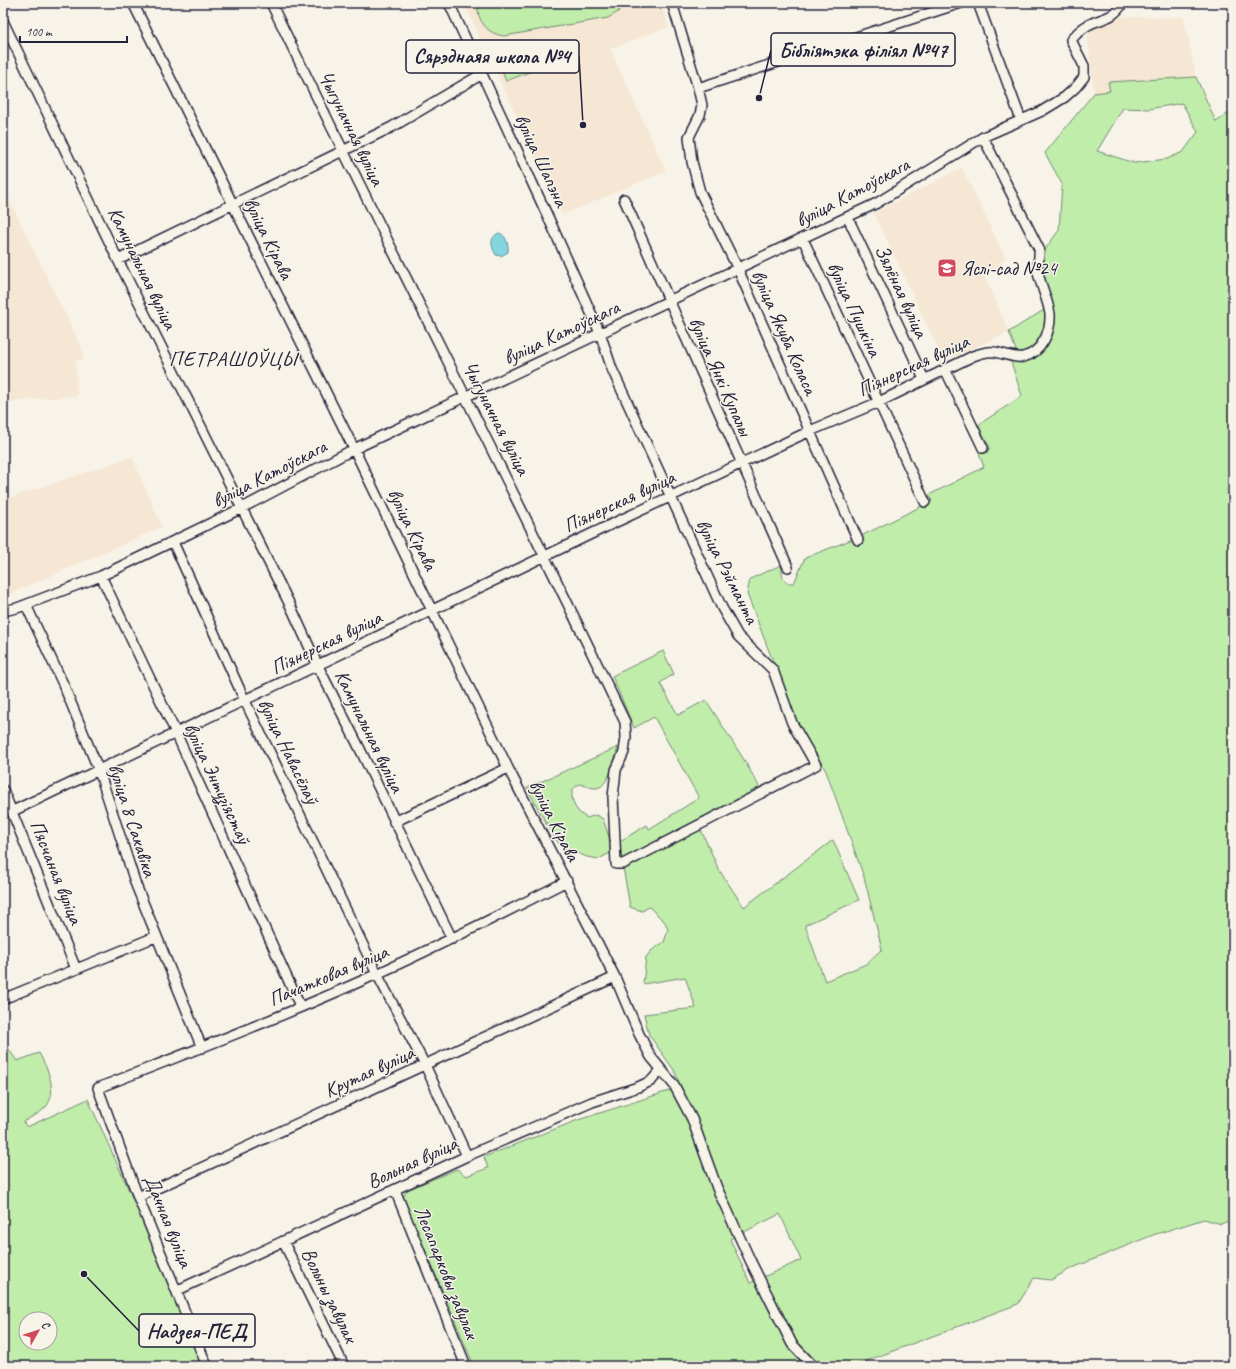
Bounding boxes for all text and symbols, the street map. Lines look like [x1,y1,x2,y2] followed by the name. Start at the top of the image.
[20,18,127,44] scale bar
[26,24,53,40] text: 100 m
[771,33,955,66] callout: Бібліятэка філіял №47
[779,37,950,63] text: Бібліятэка філіял №47
[406,40,579,73] callout: Сярэднаяя школа №4
[414,43,573,69] text: Сярэднаяя школа №4
[313,67,391,191] street label: Чыгуначная вуліца
[509,110,575,212] street label: вуліца Шапэна
[791,151,915,233] street label: вуліца Катоўскага
[238,193,300,285] street label: вуліца Кірава
[102,203,183,335] street label: Камунальная вуліца
[869,241,934,343] street label: Зялёная вуліца
[961,256,1059,281] place label: Яслі-сад №24
[936,257,958,279] school or university icon: Яслі-сад №24
[822,258,888,362] street label: вуліца Пушкіна
[746,266,824,400] street label: вуліца Якуба Коласа
[499,294,625,370] street label: вуліца Катоўскага
[683,313,758,441] street label: вуліца Янкі Купалы
[853,328,974,402] street label: Піянерская вуліца
[169,346,300,372] district label: ПЕТРАШОЎЦЫ
[457,357,537,480] street label: Чыгуначная вуліца
[208,433,332,513] street label: вуліца Катоўскага
[559,464,680,538] street label: Піянерская вуліца
[382,484,444,576] street label: вуліца Кірава
[690,515,766,630] street label: вуліца Рэйманта
[267,604,387,680] street label: Піянерская вуліца
[329,666,410,798] street label: Камунальная вуліца
[252,694,326,810] street label: вуліца Навасёлаў
[178,719,257,850] street label: вуліца Энтузіястаў
[102,760,163,881] street label: вуліца 8 Сакавіка
[523,775,587,867] street label: вуліца Кірава
[24,817,89,929] street label: Пясчаная вуліца
[265,939,393,1012] street label: Пачатковая вуліца
[320,1039,419,1103] street label: Крутая вуліца
[363,1130,463,1194] street label: Вольная вуліца
[139,1171,199,1272] street label: Дачная вуліца
[407,1202,485,1344] street label: Лесапарковы завулак
[295,1244,364,1349] street label: Вольны завулак
[18,1311,58,1351] north arrow
[139,1314,255,1347] callout: Надзея-ПЕД
[39,1318,54,1332] text: С
[147,1318,249,1345] text: Надзея-ПЕД

